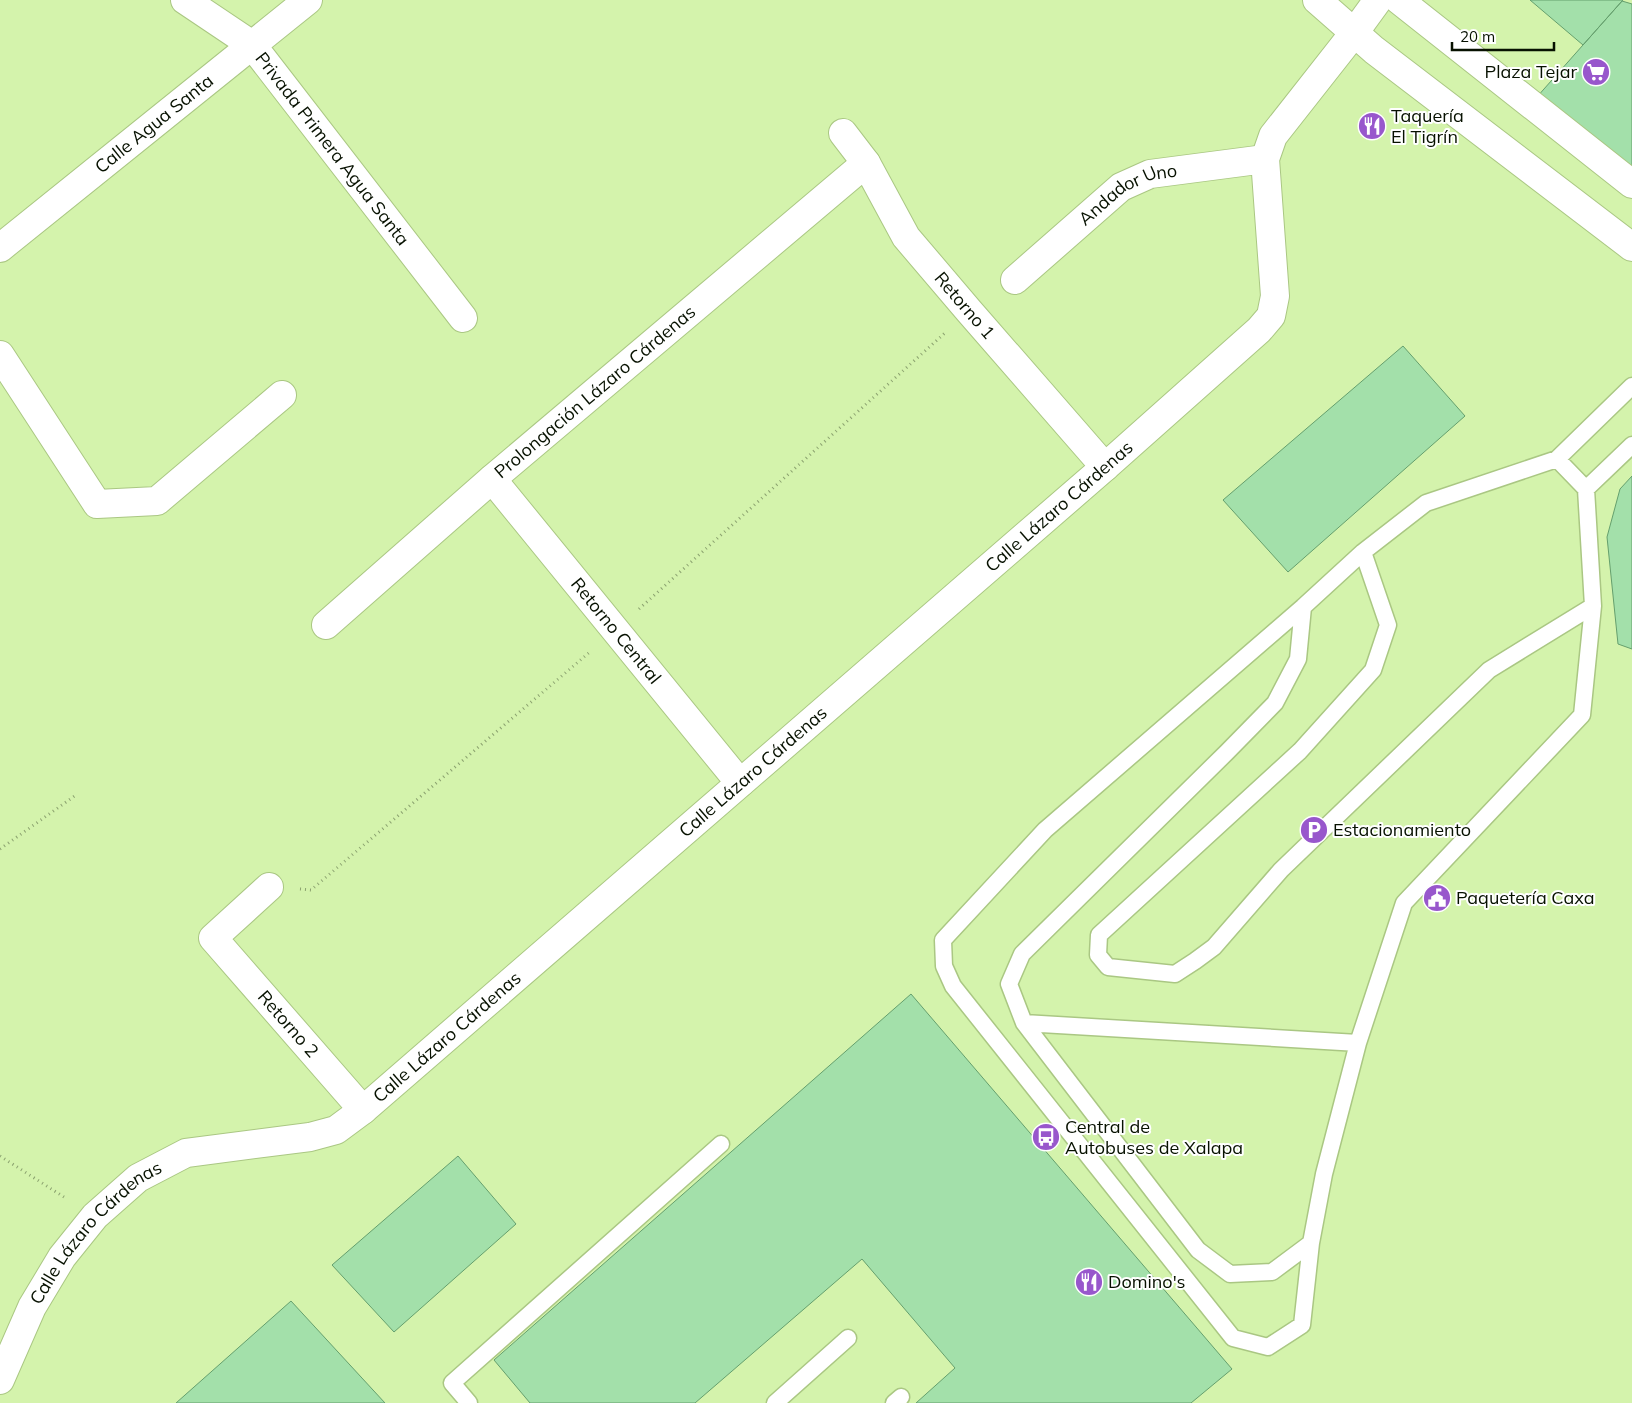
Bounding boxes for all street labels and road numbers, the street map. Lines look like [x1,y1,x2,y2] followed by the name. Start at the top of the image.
[251,47,415,250] street label: Privada Primera Agua Santa
[90,69,218,178] street label: Calle Agua Santa
[1073,159,1178,230] street label: Andador Uno
[930,267,1000,344] street label: Retorno 1
[489,300,700,483] street label: Prolongación Lázaro Cárdenas
[980,436,1138,577] street label: Calle Lázaro Cárdenas
[566,573,666,688] street label: Retorno Central
[674,701,832,842] street label: Calle Lázaro Cárdenas
[368,966,526,1107] street label: Calle Lázaro Cárdenas
[253,986,324,1062] street label: Retorno 2
[24,1156,166,1308] street label: Calle Lázaro Cárdenas

